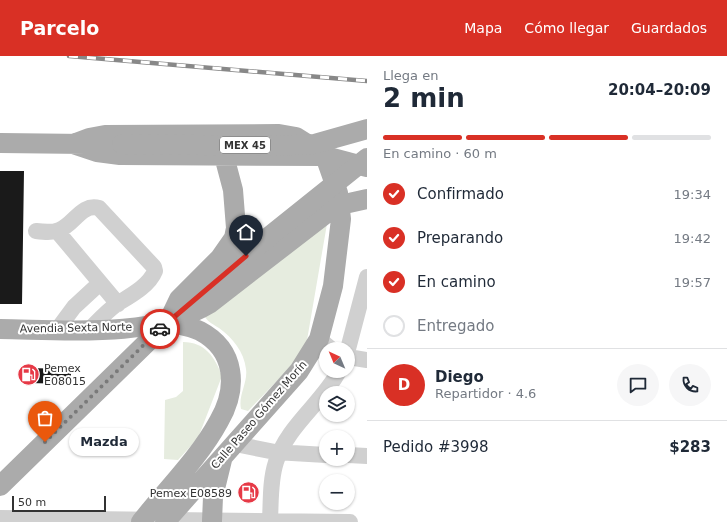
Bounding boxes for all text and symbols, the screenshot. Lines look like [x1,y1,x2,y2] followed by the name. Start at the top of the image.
[20,17,99,39] text: Parcelo
[464,20,502,36] text: Mapa
[524,20,609,36] text: Cómo llegar
[631,20,707,36] text: Guardados
[383,68,438,83] text: Llega en
[608,81,711,99] text: 20:04–20:09
[383,83,465,113] text: 2 min
[220,137,270,153] road number: MEX 45
[383,146,497,161] text: En camino · 60 m
[383,183,405,205] icon: check
[417,185,504,203] text: Confirmado
[674,187,711,202] text: 19:34
[229,215,263,256] pin
[235,221,257,243] icon: home
[383,227,405,249] icon: check
[417,229,503,247] text: Preparando
[674,231,711,246] text: 19:42
[383,271,405,293] icon: check
[417,273,496,291] text: En camino
[674,275,711,290] text: 19:57
[140,309,180,349] courier
[417,317,494,335] text: Entregado
[149,318,171,340] icon: car
[20,321,133,335] street label: Avendia Sexta Norte
[319,342,355,378] north arrow
[319,342,355,510] map controls
[208,358,310,472] street label: Calle Paseo Gómez Morín
[15,361,41,387] fuel station icon: Pemex E08015
[44,362,86,388] place label: Pemex E08015
[617,364,659,406] button: chat
[669,364,711,406] button: phone
[435,368,484,386] text: Diego
[398,376,410,394] text: D
[319,386,355,422] button: layers
[435,386,536,401] text: Repartidor · 4.6
[28,401,62,442] pin
[34,407,56,429] icon: bag
[69,428,139,456] callout: Mazda
[319,430,355,466] button: +
[80,434,128,449] text: Mazda
[383,438,489,456] text: Pedido #3998
[669,438,711,456] text: $283
[319,474,355,510] button: −
[235,480,261,506] fuel station icon: Pemex E08589
[150,487,232,500] place label: Pemex E08589
[12,494,106,513] scale bar
[18,496,46,509] text: 50 m

